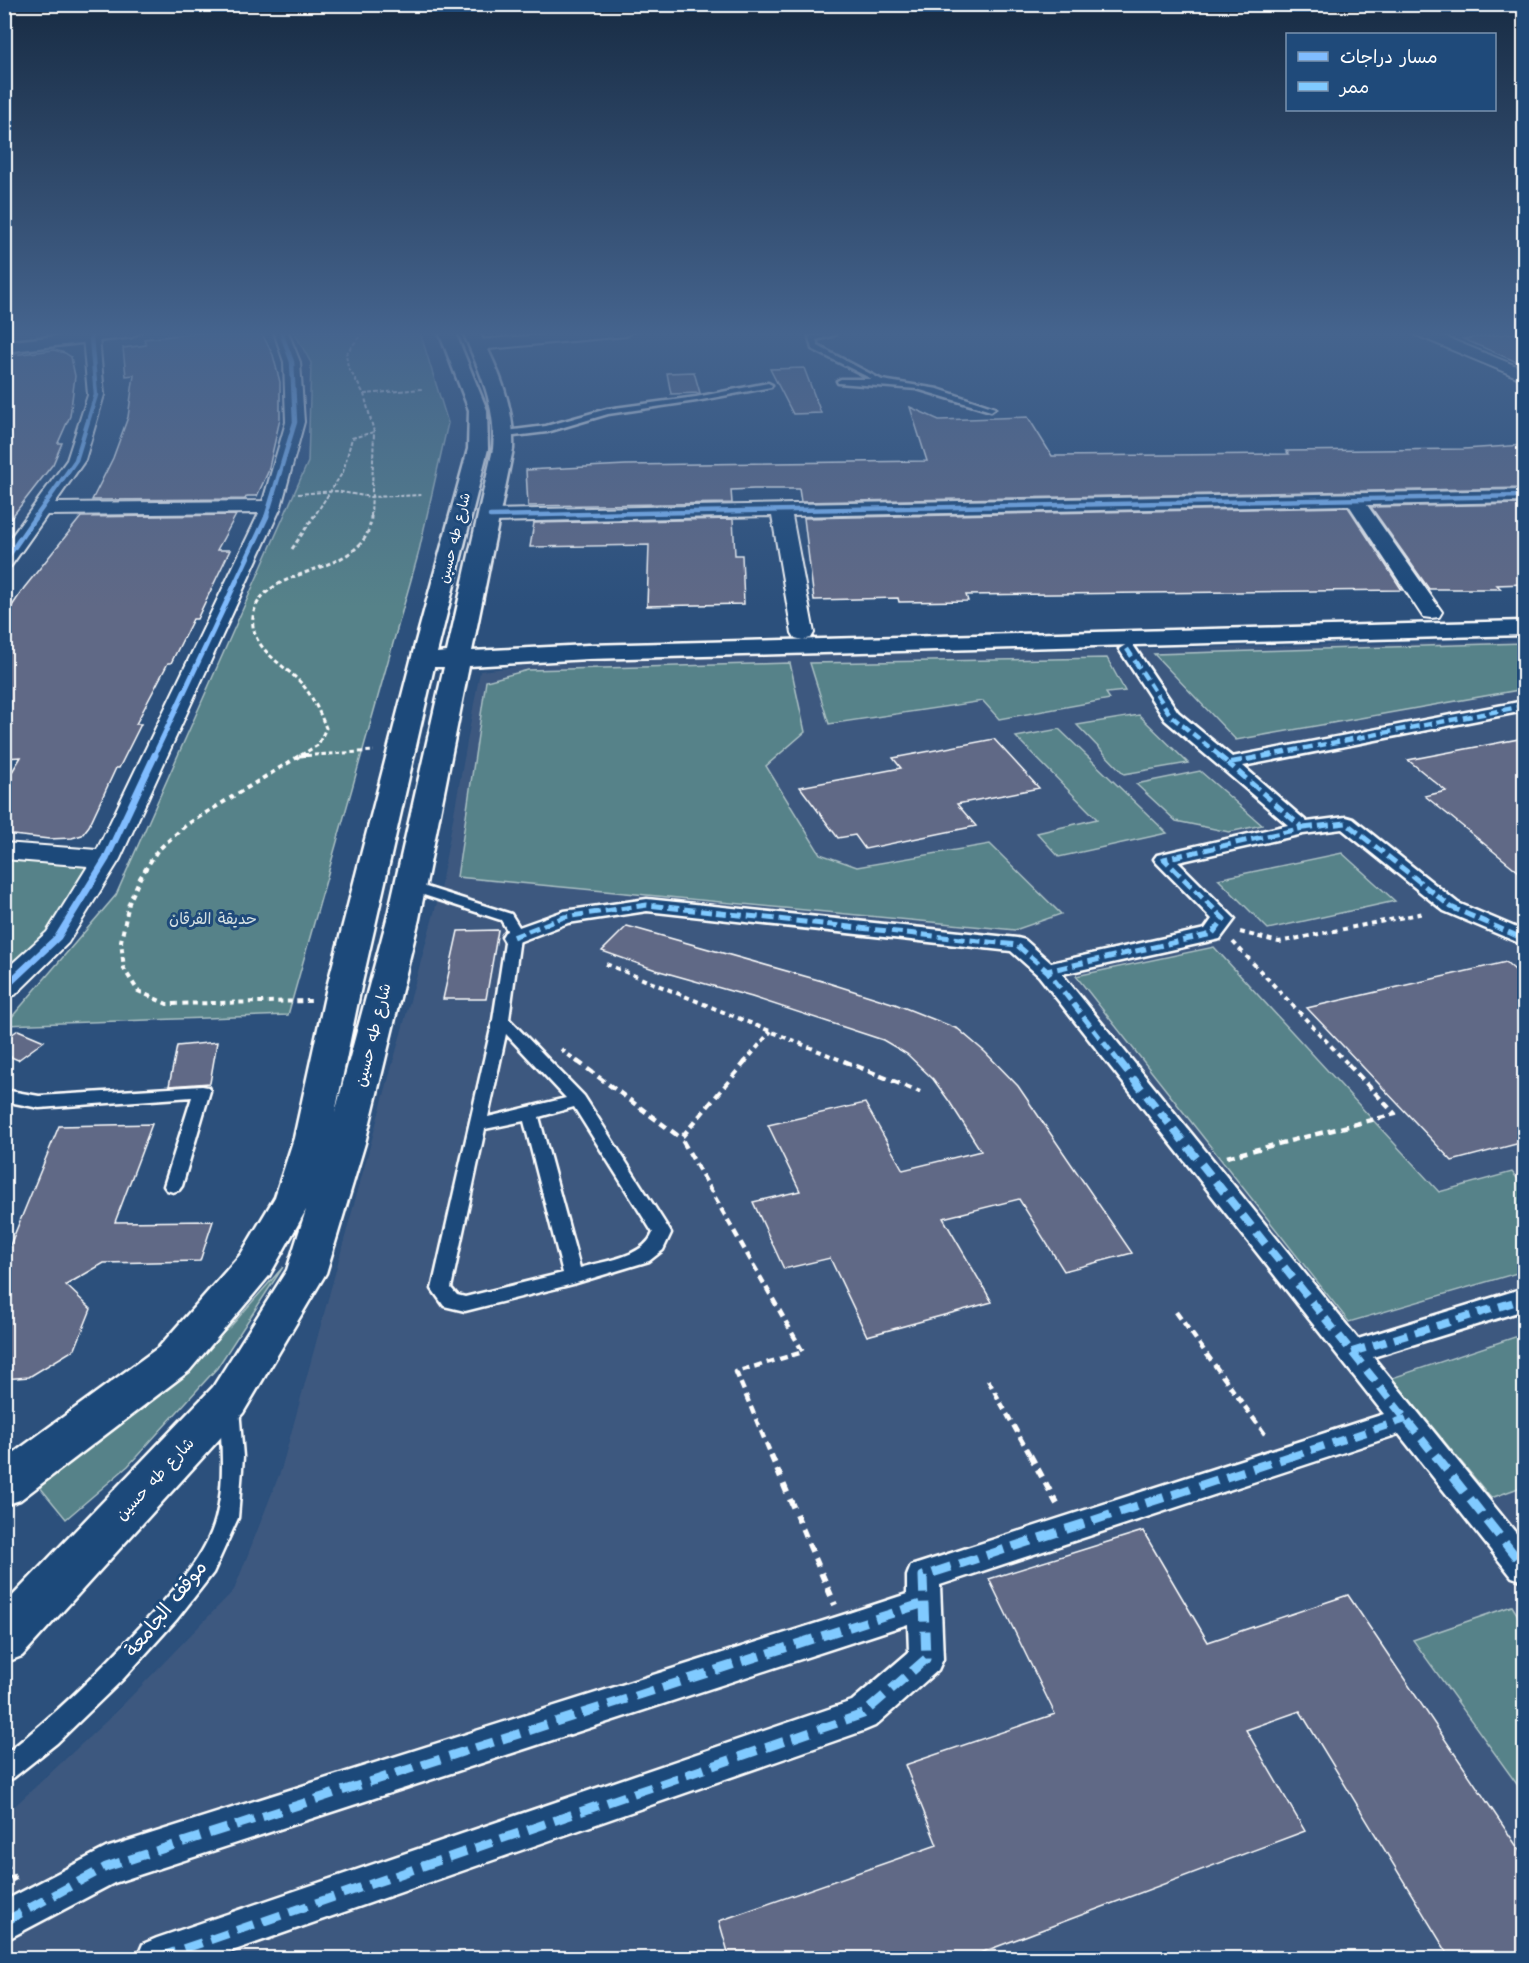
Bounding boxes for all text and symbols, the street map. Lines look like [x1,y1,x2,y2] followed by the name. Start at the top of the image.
[1286,33,1496,111] legend
[1340,45,1438,70] text: مسار دراجات
[1338,75,1369,100] text: ممر
[434,491,476,585] street label: شارع طه حسين
[169,908,257,930] park label: حديقة الفرقان
[349,981,397,1089] street label: شارع طه حسين
[111,1433,199,1525] street label: شارع طه حسين
[118,1555,214,1663] street label: موقف الجامعة

